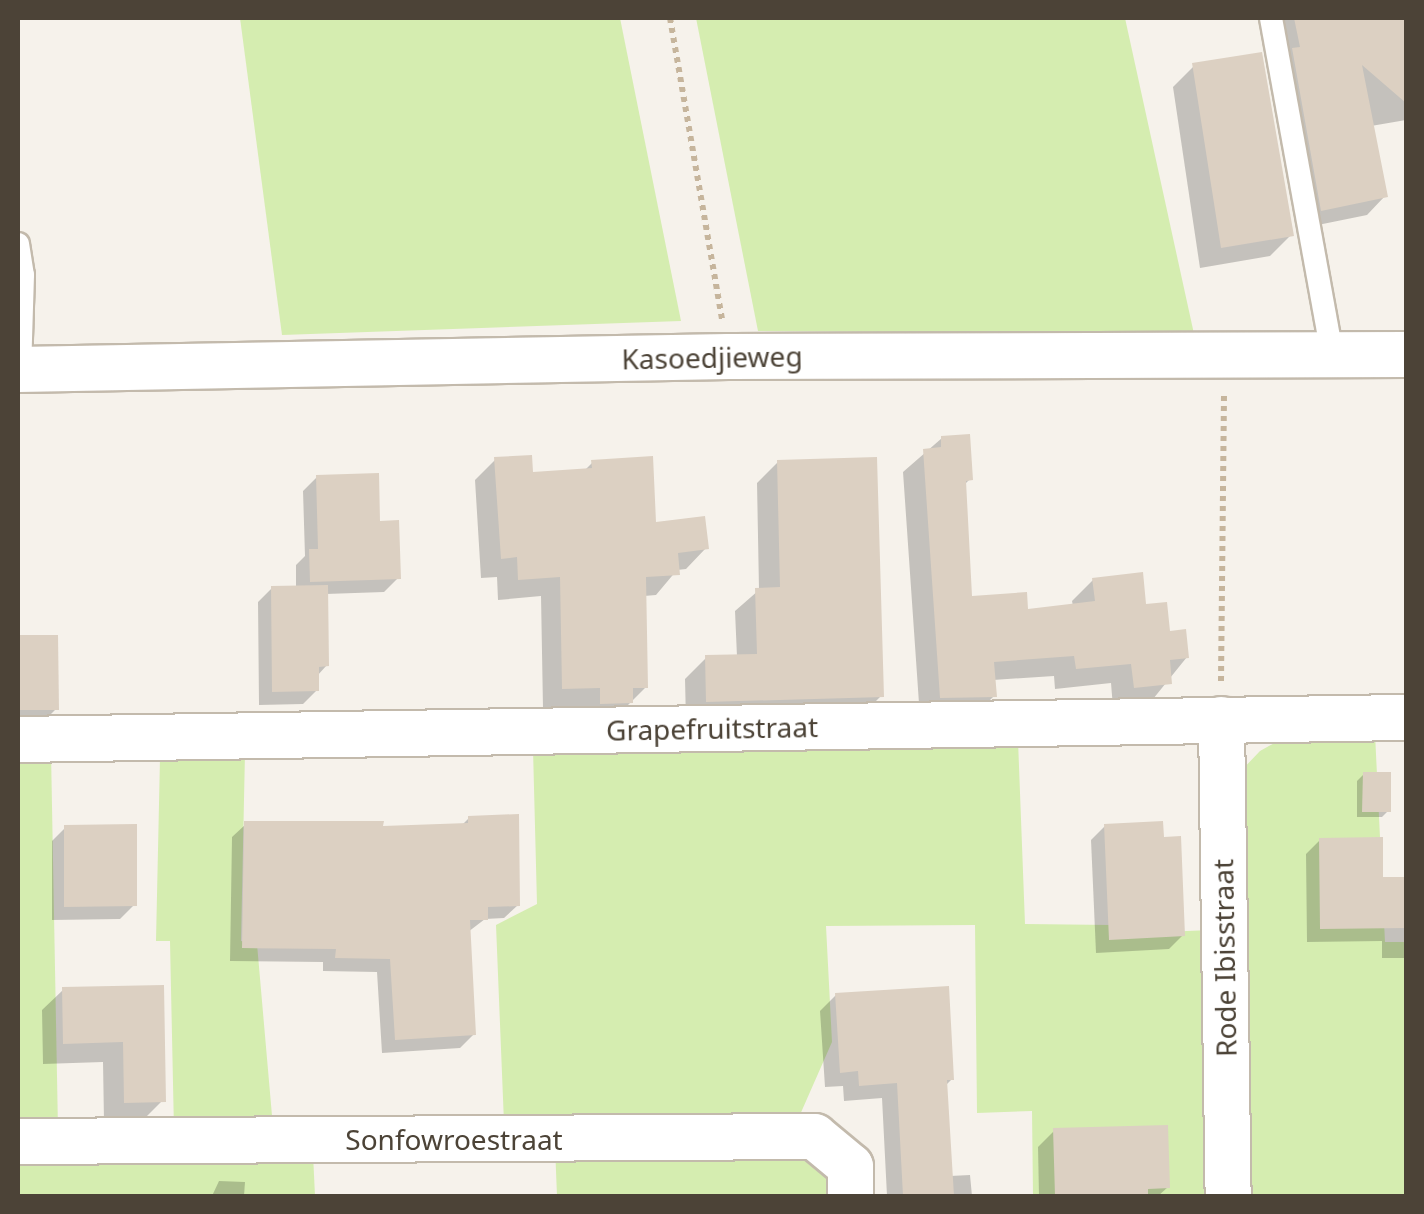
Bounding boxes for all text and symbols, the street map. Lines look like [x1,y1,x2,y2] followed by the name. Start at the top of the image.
[621,339,803,375] street label: Kasoedjieweg
[606,709,818,747] street label: Grapefruitstraat
[1205,859,1243,1057] street label: Rode Ibisstraat
[345,1122,563,1156] street label: Sonfowroestraat

